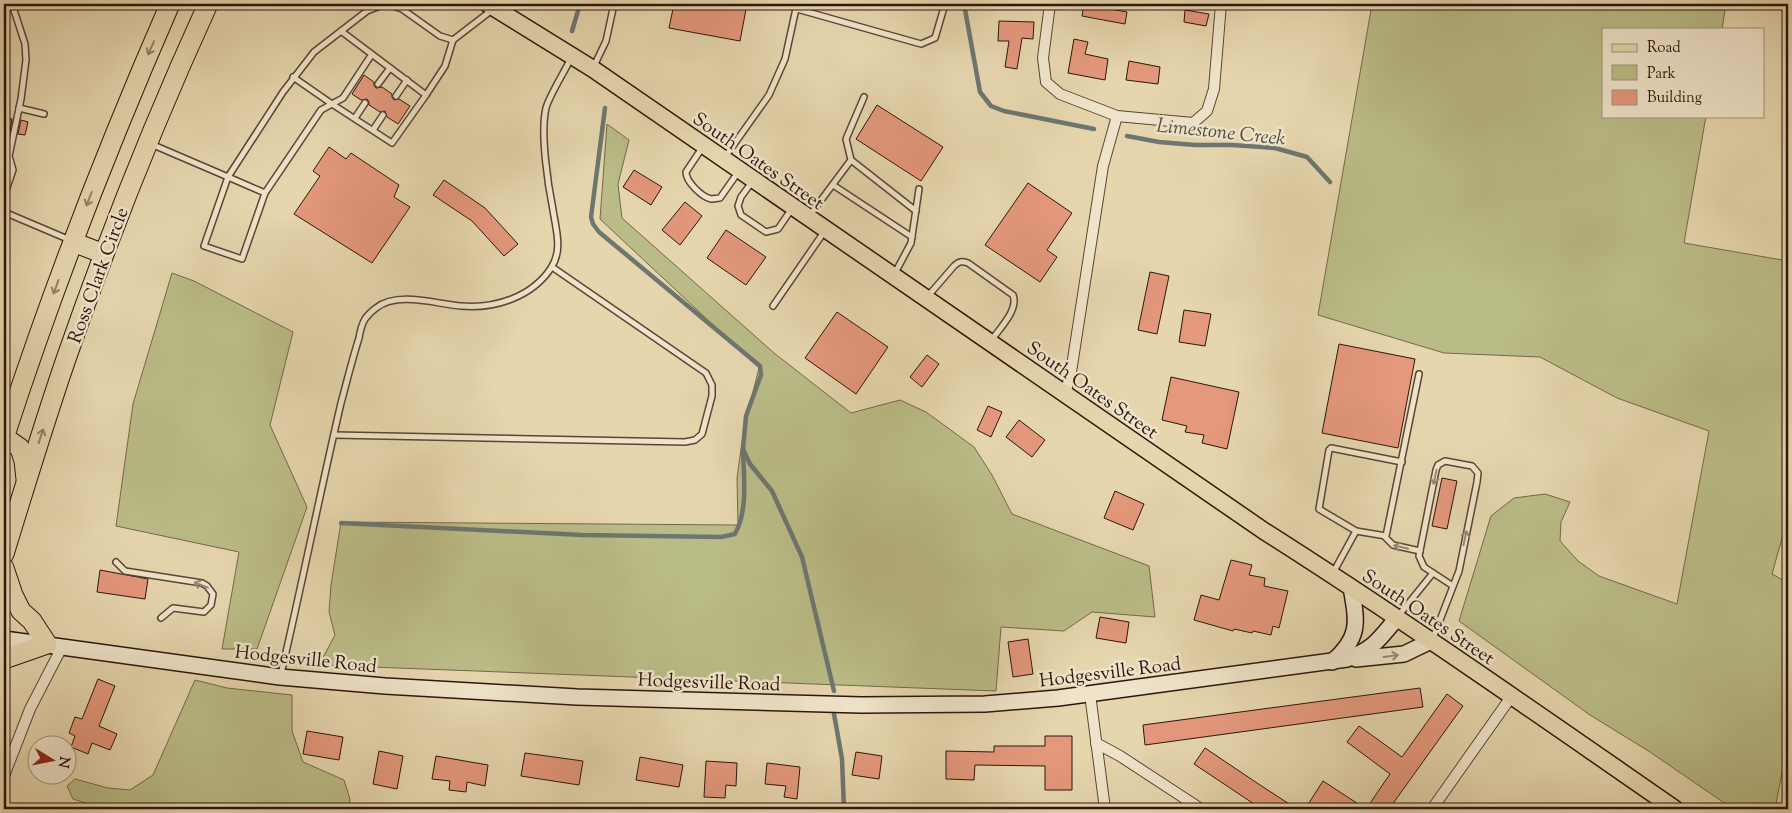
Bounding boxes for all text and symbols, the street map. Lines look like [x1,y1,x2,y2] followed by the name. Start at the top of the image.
[1602,28,1764,118] legend
[1647,38,1681,59] text: Road
[145,40,155,55] one-way arrow
[1647,64,1676,85] text: Park
[1647,88,1702,109] text: Building
[686,107,829,218] street label: South Oates Street
[1155,112,1287,155] water label: Limestone Creek
[84,191,93,206] one-way arrow
[62,204,137,348] street label: Ross Clark Circle
[51,279,60,295] one-way arrow
[1020,336,1163,447] street label: South Oates Street
[37,429,46,445] one-way arrow
[1430,468,1439,484] one-way arrow
[1461,531,1471,547] one-way arrow
[1393,542,1409,551] one-way arrow
[1356,564,1500,673] street label: South Oates Street
[194,580,209,589] one-way arrow
[233,640,378,681] street label: Hodgesville Road
[1038,651,1183,696] street label: Hodgesville Road
[1382,651,1398,661] one-way arrow
[637,668,781,699] street label: Hodgesville Road
[28,736,78,786] north arrow
[52,755,74,769] text: N

